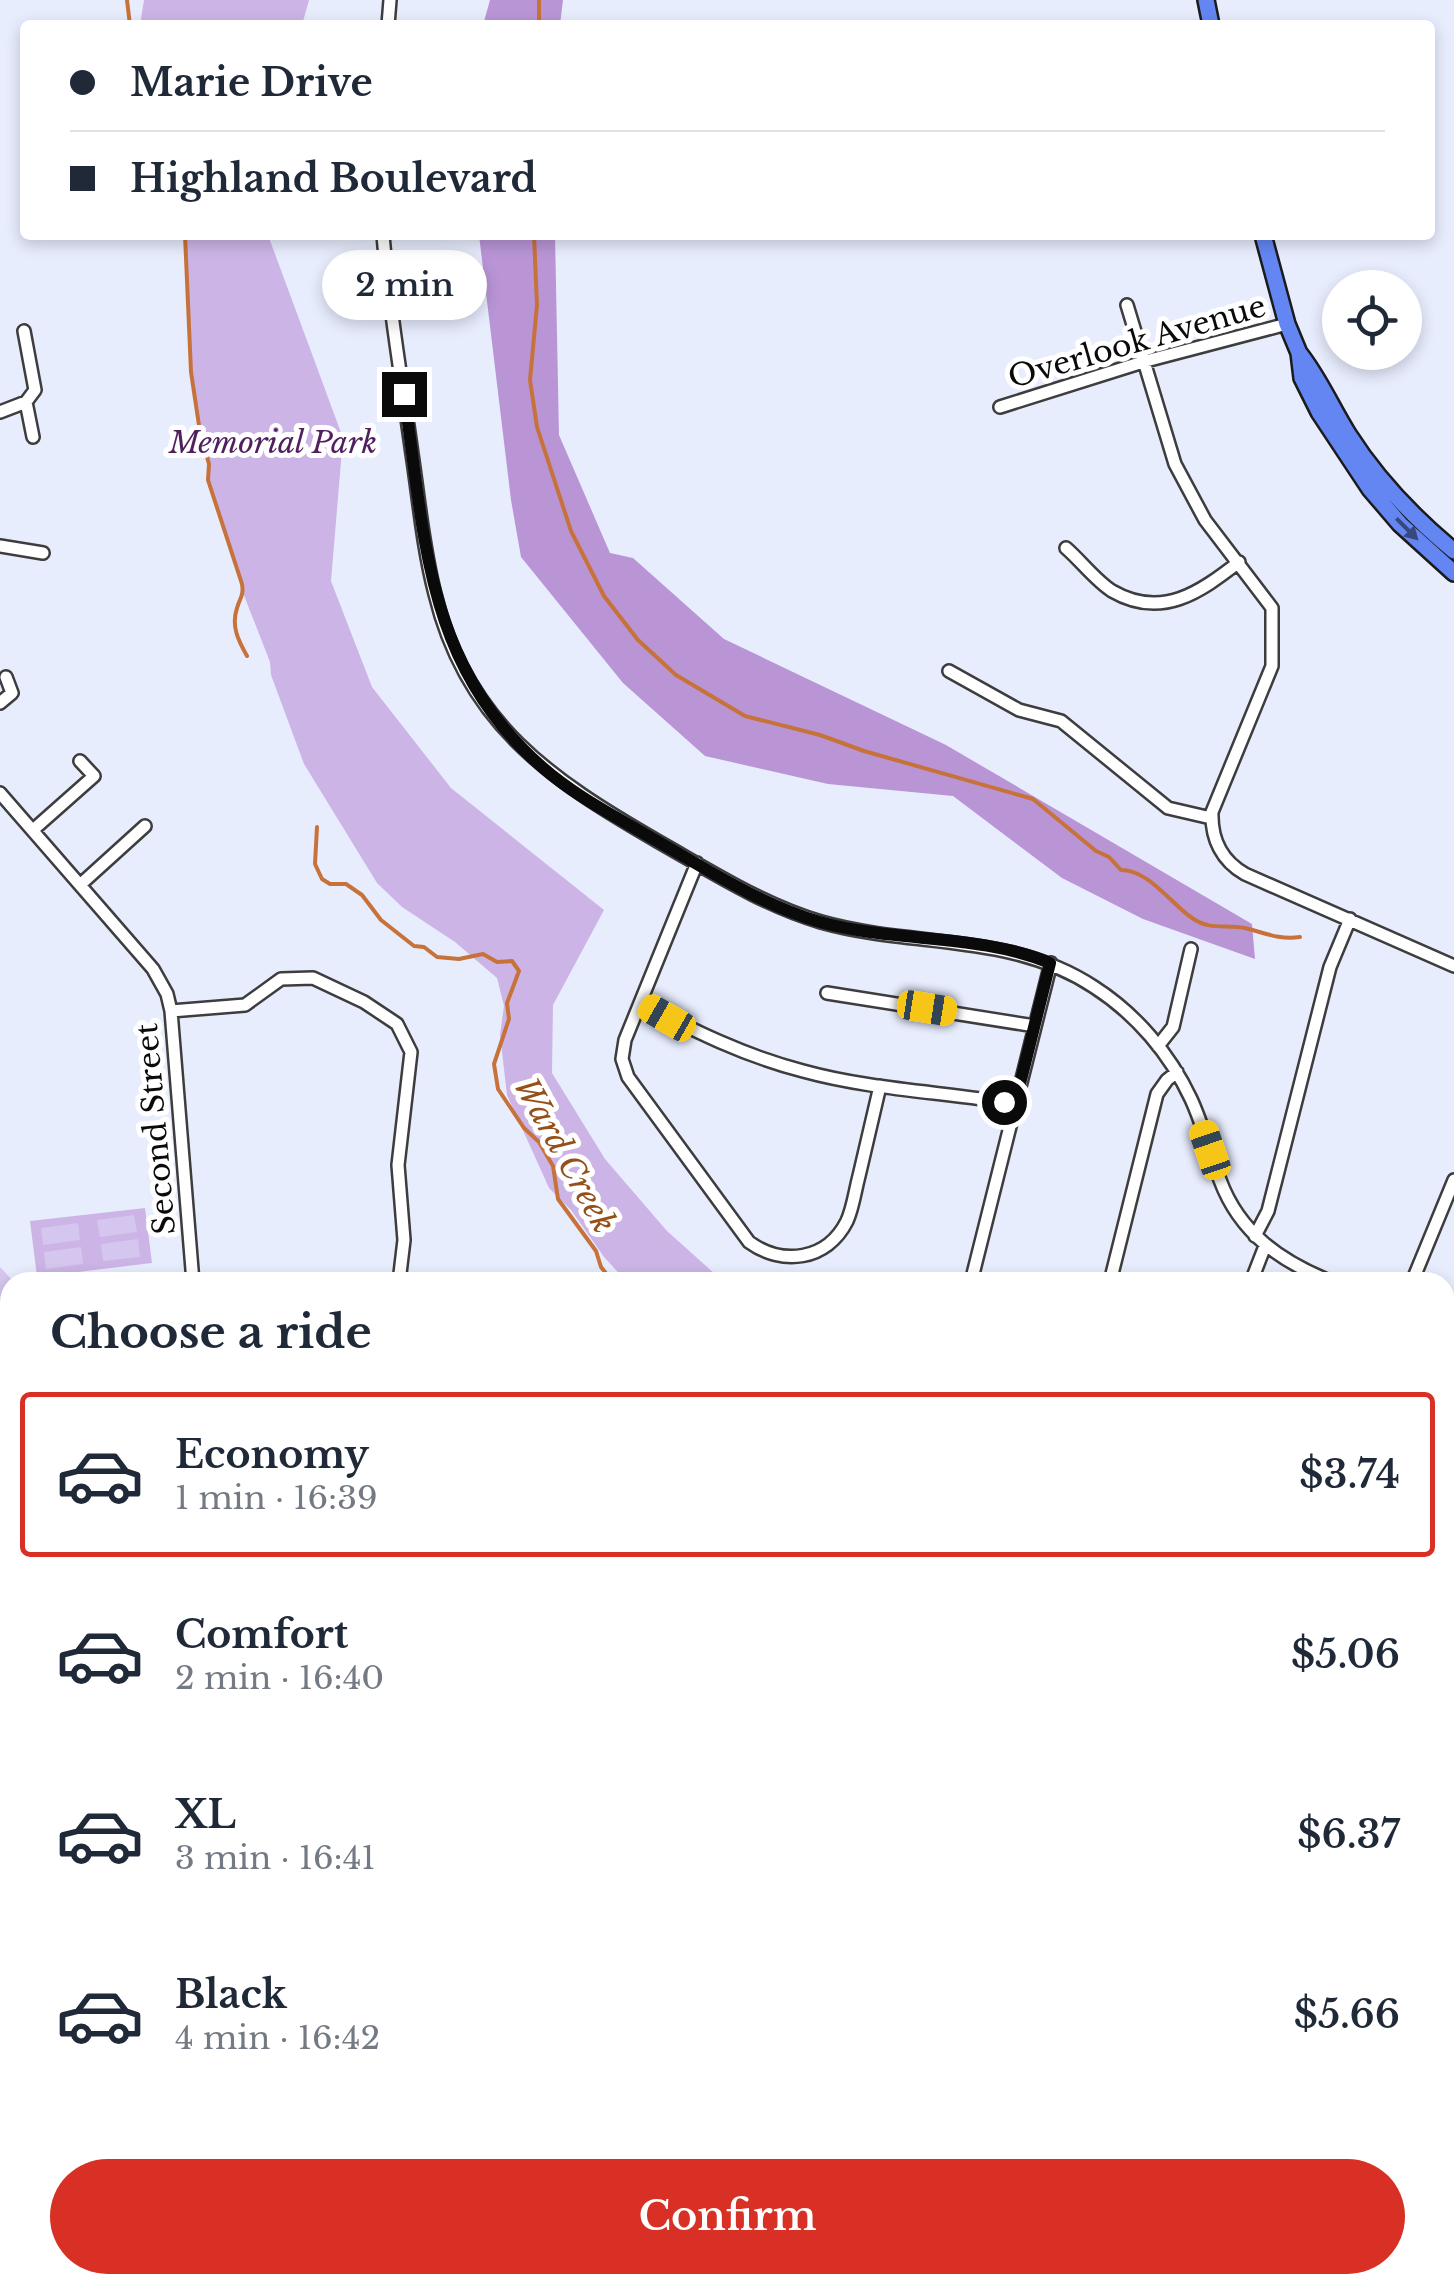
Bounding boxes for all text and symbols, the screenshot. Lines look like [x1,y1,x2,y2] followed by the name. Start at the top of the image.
[130,59,373,106] text: Marie Drive
[130,155,537,202] text: Highland Boulevard
[322,249,486,319] callout: 2 min
[355,265,454,305] text: 2 min
[1322,270,1422,370] map controls
[1322,270,1422,370] button: locate
[1004,287,1270,396] street label: Overlook Avenue
[382,372,427,417] route end
[168,424,377,461] park label: Memorial Park
[1395,517,1418,541] one-way arrow
[895,988,959,1028] car
[634,990,700,1046] car
[128,1021,183,1236] street label: Second Street
[506,1070,624,1240] water label: Ward Creek
[982,1080,1027,1125] route start
[1186,1117,1234,1183] car
[50,1304,372,1360] text: Choose a ride
[55,1430,145,1520] icon: car
[175,1431,369,1478] text: Economy
[1299,1451,1400,1498] text: $3.74
[175,1478,378,1518] text: 1 min · 16:39
[55,1610,145,1700] icon: car
[175,1611,348,1658] text: Comfort
[1291,1631,1400,1678] text: $5.06
[175,1658,384,1698] text: 2 min · 16:40
[55,1790,145,1880] icon: car
[175,1791,236,1838] text: XL
[1297,1811,1400,1858] text: $6.37
[175,1838,376,1878] text: 3 min · 16:41
[55,1970,145,2060] icon: car
[175,1971,287,2018] text: Black
[1294,1991,1400,2038] text: $5.66
[175,2018,380,2058] text: 4 min · 16:42
[50,2159,1405,2274] button: Confirm

